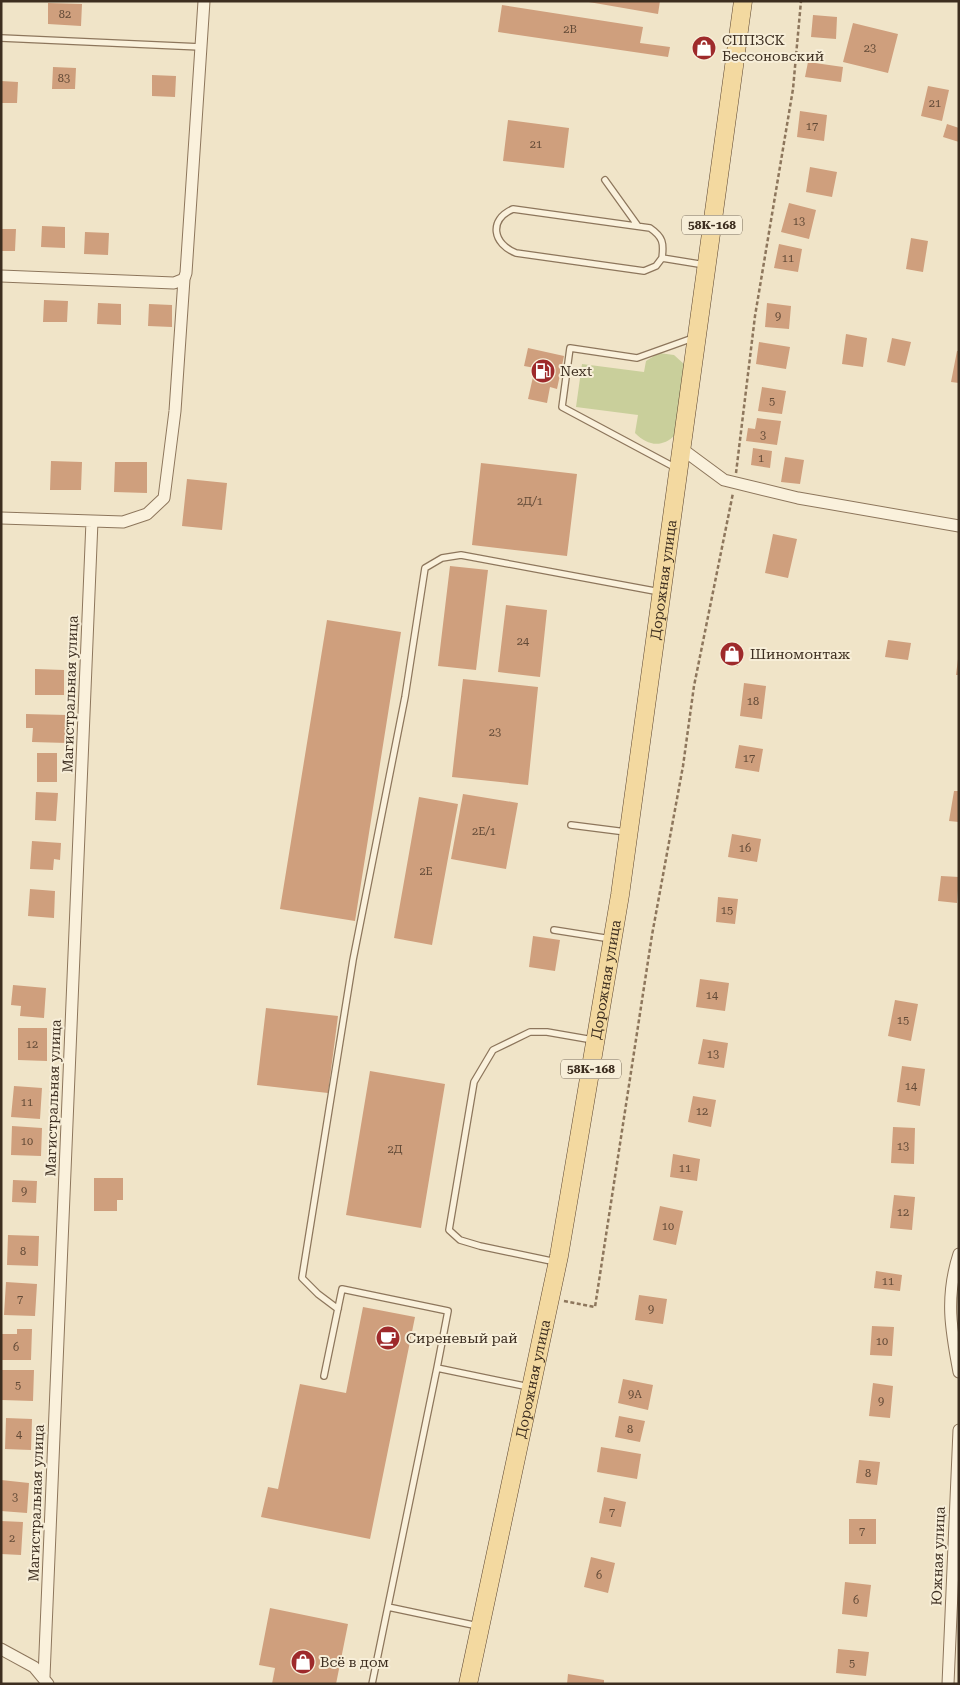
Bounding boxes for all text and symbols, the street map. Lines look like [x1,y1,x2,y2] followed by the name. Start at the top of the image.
[59,8,71,21] house number: 82
[563,23,577,36] house number: 2В
[722,32,824,64] place label: СППЗСК Бессоновский
[691,35,717,61] shop icon: СППЗСК Бессоновский
[864,42,876,55] house number: 23
[58,72,70,85] house number: 83
[929,97,941,110] house number: 21
[806,120,818,133] house number: 17
[530,138,542,151] house number: 21
[793,215,805,228] house number: 13
[682,216,742,234] road number: 58К-168
[782,252,794,265] house number: 11
[775,310,781,323] house number: 9
[530,358,556,384] fuel station icon: Next
[560,363,592,379] place label: Next
[769,395,775,408] house number: 5
[760,429,766,442] house number: 3
[758,452,764,465] house number: 1
[517,495,543,508] house number: 2Д/1
[647,518,680,641] street label: Дорожная улица
[59,615,81,773] street label: Магистральная улица
[517,635,530,648] house number: 24
[719,641,745,667] shop icon: Шиномонтаж
[750,646,850,662] place label: Шиномонтаж
[747,695,759,708] house number: 18
[489,726,501,739] house number: 23
[743,752,755,765] house number: 17
[472,825,496,838] house number: 2Е/1
[739,842,751,855] house number: 16
[419,865,433,878] house number: 2Е
[721,904,733,917] house number: 15
[588,918,624,1040] street label: Дорожная улица
[706,989,719,1002] house number: 14
[897,1014,909,1027] house number: 15
[42,1019,64,1177] street label: Магистральная улица
[26,1038,38,1051] house number: 12
[707,1048,719,1061] house number: 13
[561,1060,621,1078] road number: 58К-168
[905,1080,918,1093] house number: 14
[21,1096,33,1109] house number: 11
[696,1105,708,1118] house number: 12
[21,1135,33,1148] house number: 10
[897,1140,909,1153] house number: 13
[388,1143,403,1156] house number: 2Д
[679,1162,691,1175] house number: 11
[21,1185,27,1198] house number: 9
[897,1206,909,1219] house number: 12
[662,1220,674,1233] house number: 10
[20,1245,26,1258] house number: 8
[882,1275,894,1288] house number: 11
[17,1293,23,1306] house number: 7
[648,1303,654,1316] house number: 9
[512,1318,553,1440] street label: Дорожная улица
[375,1325,401,1351] cafe icon: Сиреневый рай
[406,1330,518,1346] place label: Сиреневый рай
[876,1335,888,1348] house number: 10
[13,1341,19,1354] house number: 6
[15,1379,21,1392] house number: 5
[628,1388,642,1401] house number: 9А
[878,1395,884,1408] house number: 9
[627,1423,633,1436] house number: 8
[25,1424,47,1582] street label: Магистральная улица
[16,1428,23,1441] house number: 4
[865,1467,871,1480] house number: 8
[12,1491,18,1504] house number: 3
[609,1506,615,1519] house number: 7
[928,1506,948,1606] street label: Южная улица
[859,1525,865,1538] house number: 7
[9,1532,15,1545] house number: 2
[596,1569,602,1582] house number: 6
[853,1594,859,1607] house number: 6
[290,1649,316,1675] shop icon: Всё в дом
[320,1654,389,1670] place label: Всё в дом
[849,1657,855,1670] house number: 5

